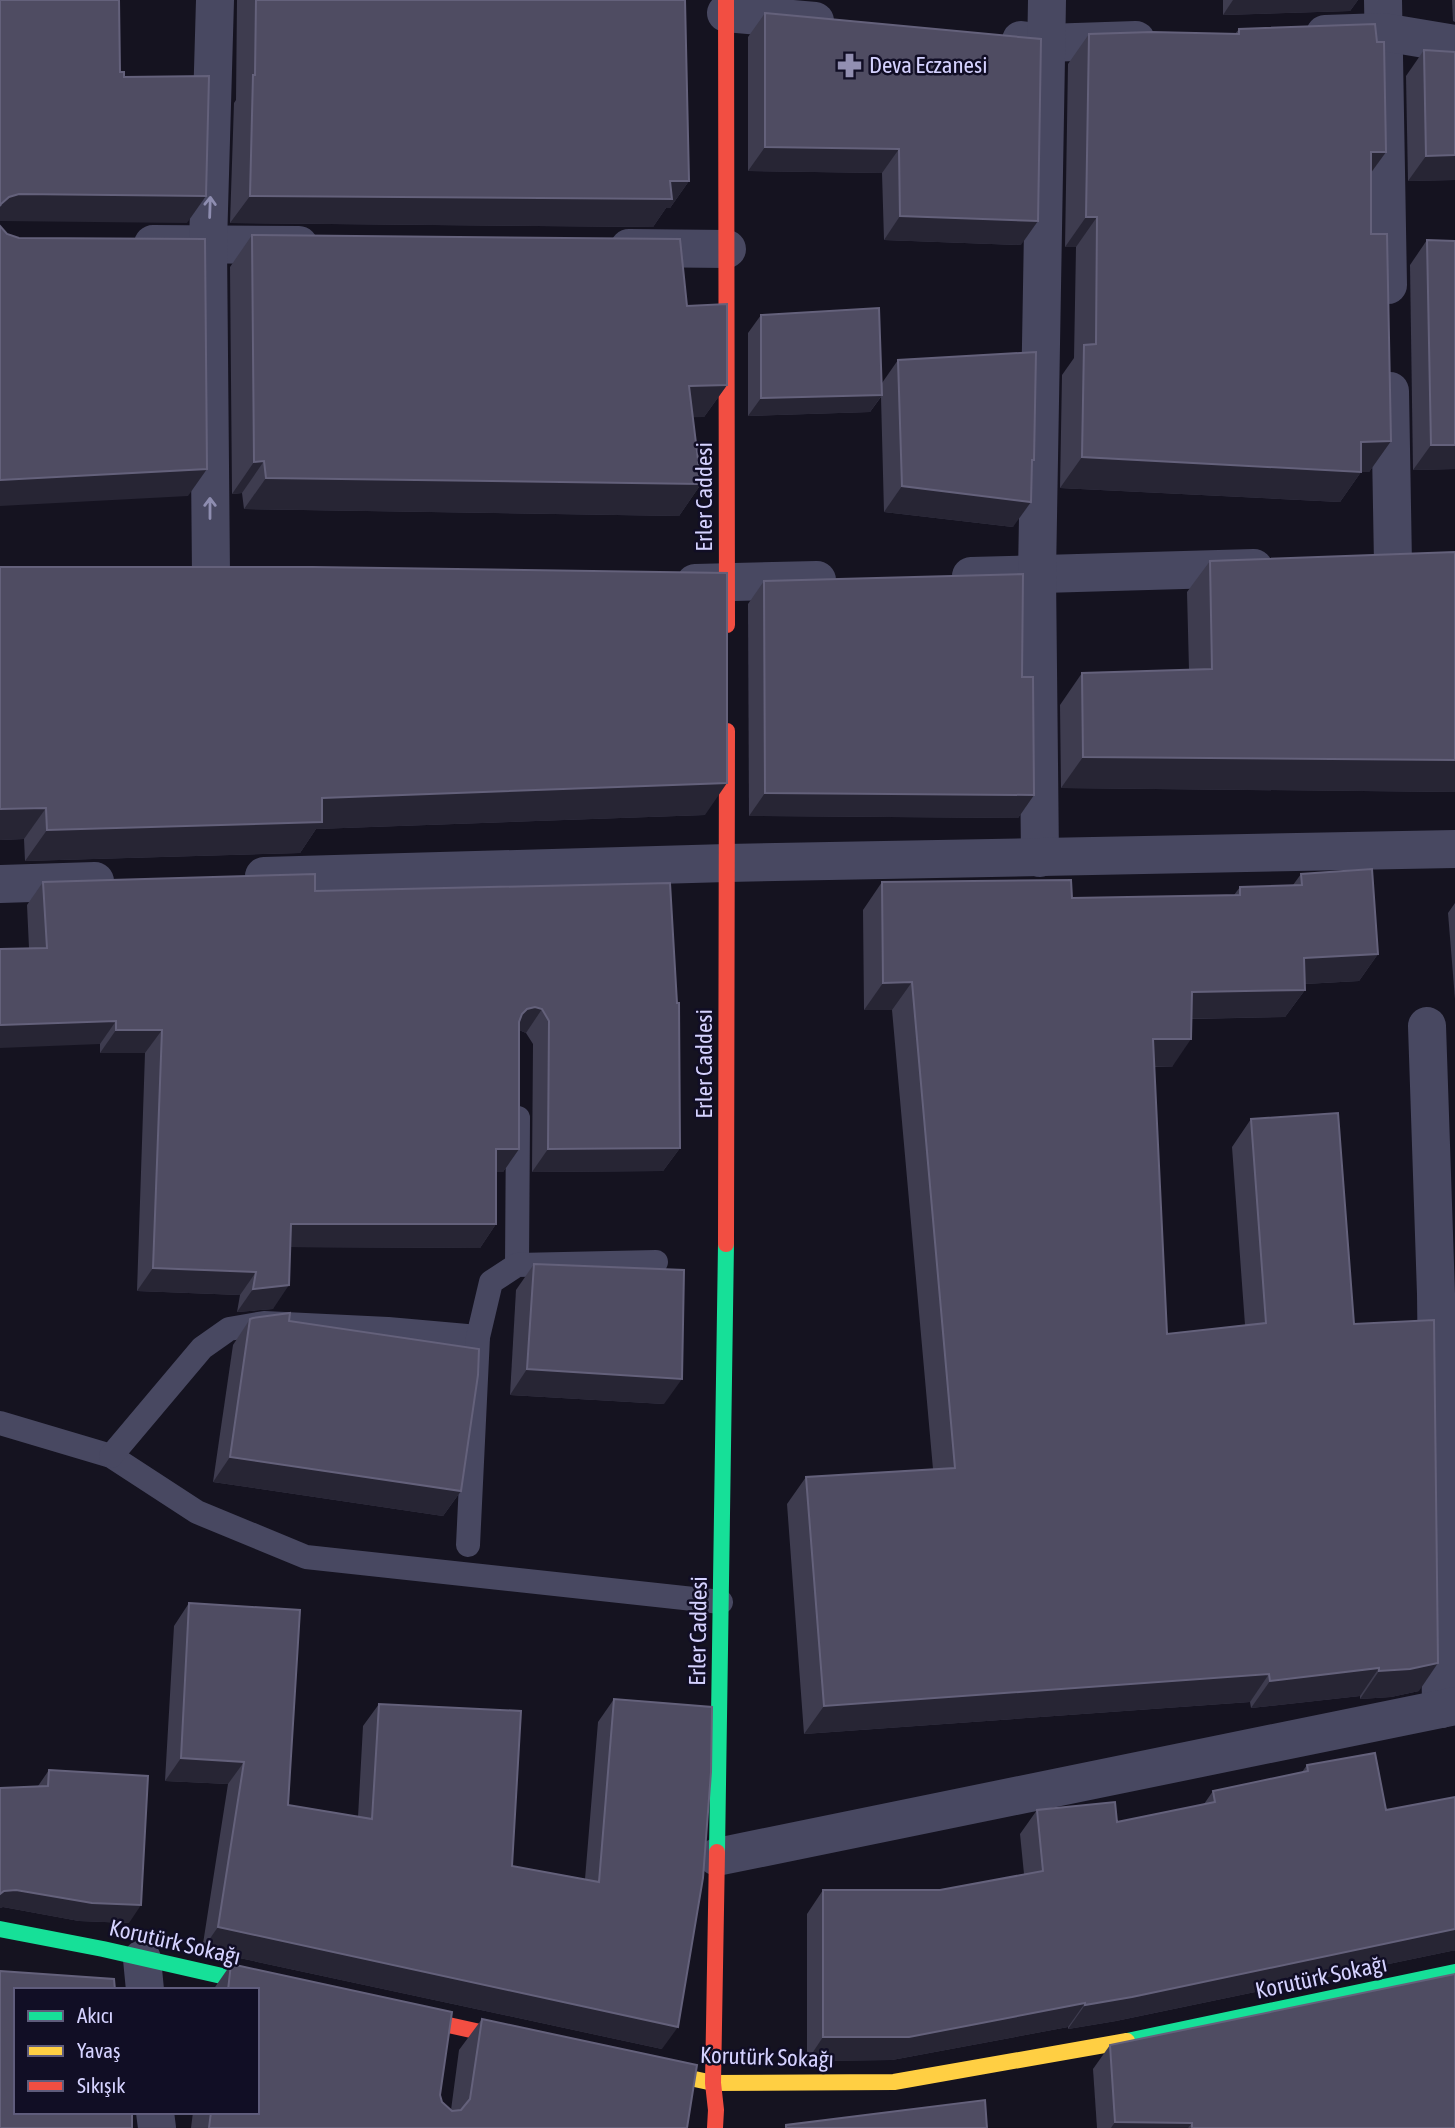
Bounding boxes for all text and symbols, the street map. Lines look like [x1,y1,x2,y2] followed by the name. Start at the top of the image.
[835,51,863,79] pharmacy icon: Deva Eczanesi
[869,52,987,78] place label: Deva Eczanesi
[203,195,216,218] one-way arrow
[691,442,717,552] street label: Erler Caddesi
[203,496,217,519] one-way arrow
[691,1009,717,1119] street label: Erler Caddesi
[684,1576,712,1686] street label: Erler Caddesi
[107,1914,243,1970] street label: Korutürk Sokağı
[1253,1950,1389,2004] street label: Korutürk Sokağı
[14,1988,259,2114] legend
[77,2003,113,2027] text: Akıcı
[77,2038,120,2062] text: Yavaş
[700,2042,834,2072] street label: Korutürk Sokağı
[77,2073,126,2097] text: Sıkışık

